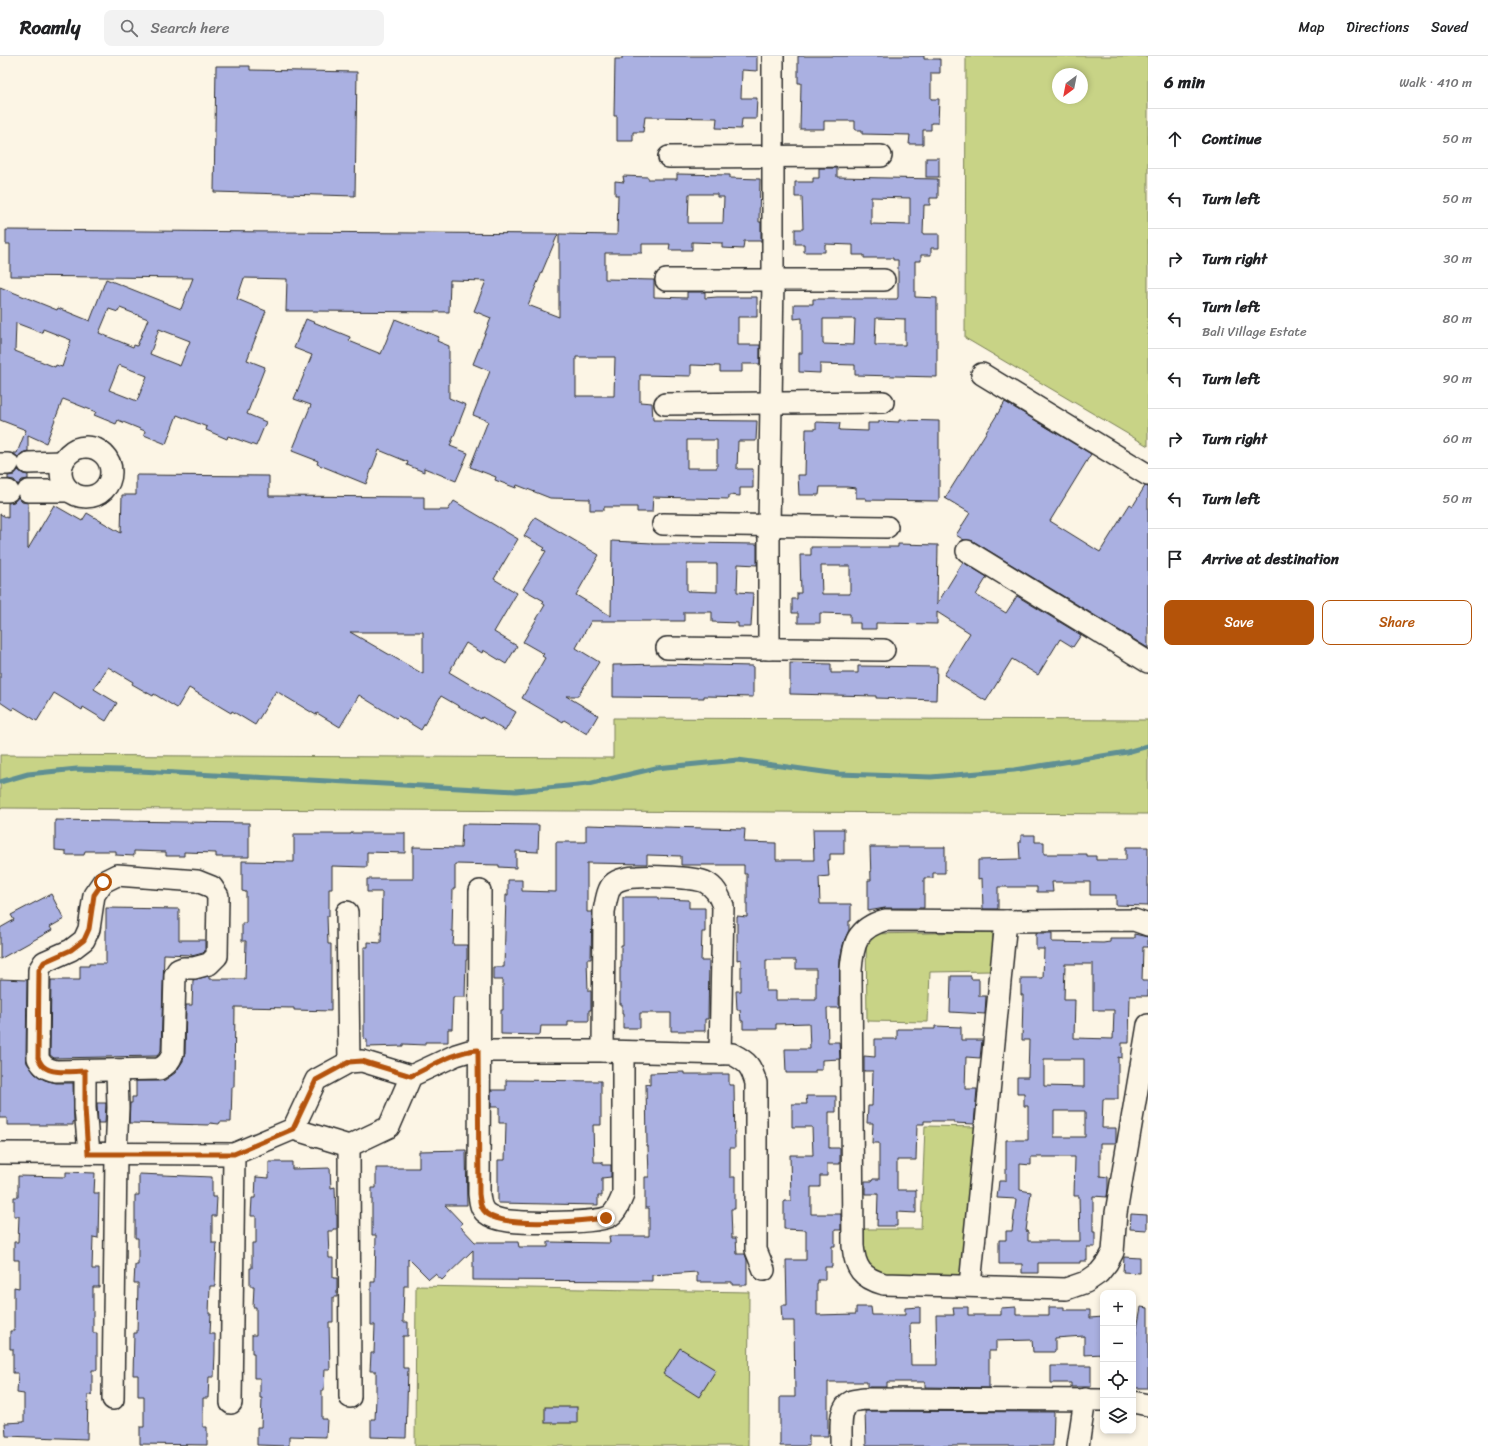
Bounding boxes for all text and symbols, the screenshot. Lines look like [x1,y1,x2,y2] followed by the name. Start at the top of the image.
[104,10,384,46] search box
[20,11,80,44] text: Roamly
[150,15,229,41] text: Search here
[1298,15,1324,40] text: Map
[1346,15,1409,40] text: Directions
[1431,15,1468,40] text: Saved
[118,17,140,39] icon: search
[1164,67,1205,97] text: 6 min
[1052,68,1088,104] north arrow
[1399,71,1472,94] text: Walk · 410 m
[1202,126,1262,152] text: Continue
[1442,127,1472,150] text: 50 m
[1164,128,1186,150] icon: ahead
[1202,186,1260,212] text: Turn left
[1442,187,1472,210] text: 50 m
[1164,188,1186,210] icon: left
[1202,246,1267,272] text: Turn right
[1443,247,1472,270] text: 30 m
[1164,248,1186,270] icon: right
[1202,294,1260,320] text: Turn left
[1443,307,1472,330] text: 80 m
[1164,308,1186,330] icon: left
[1202,320,1307,343] text: Bali Village Estate
[1202,366,1260,392] text: Turn left
[1442,367,1472,390] text: 90 m
[1164,368,1186,390] icon: left
[1202,426,1267,452] text: Turn right
[1443,427,1472,450] text: 60 m
[1164,428,1186,450] icon: right
[1202,486,1260,512] text: Turn left
[1442,487,1472,510] text: 50 m
[1164,488,1186,510] icon: left
[1202,546,1339,572] text: Arrive at destination
[1164,548,1186,570] icon: arrive
[1164,600,1314,645] button: Save
[1322,600,1472,645] button: Share
[94,873,112,891] route start
[597,1209,615,1227] route end
[1100,1290,1136,1434] map controls
[1100,1290,1136,1326] button: +
[1100,1326,1136,1362] button: −
[1100,1362,1136,1398] button: locate
[1100,1398,1136,1434] button: layers

